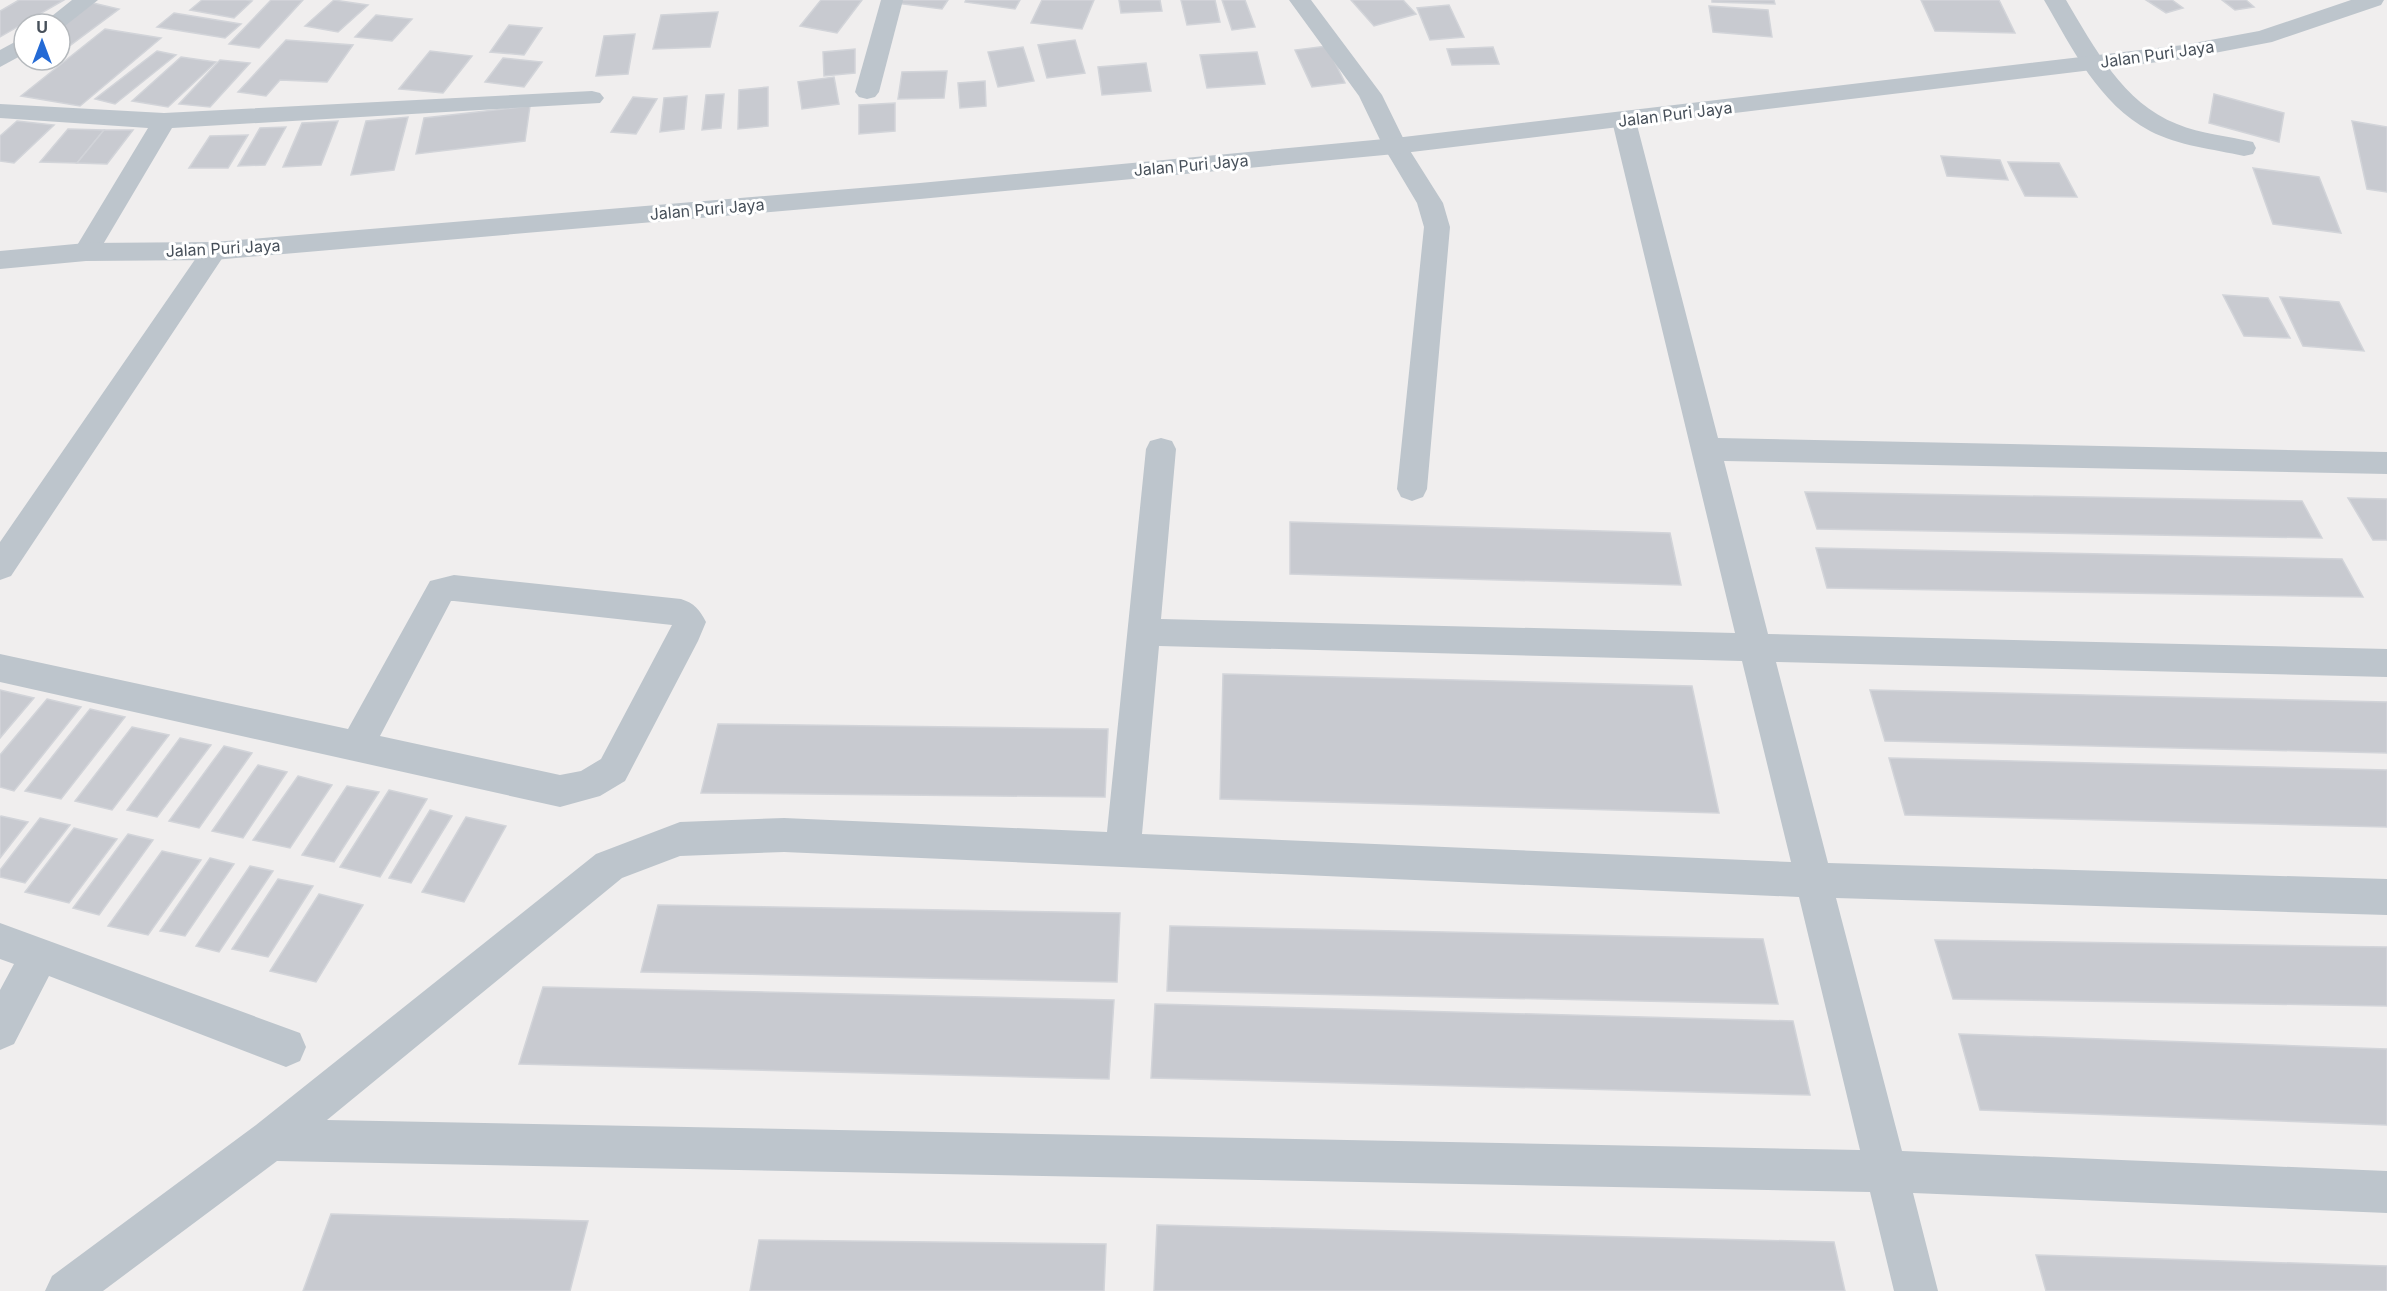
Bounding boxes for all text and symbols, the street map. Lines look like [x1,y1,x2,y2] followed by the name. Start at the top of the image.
[12,12,72,72] north arrow
[36,17,48,37] text: U
[2099,36,2215,72] street label: Jalan Puri Jaya
[1617,97,1733,131] street label: Jalan Puri Jaya
[1133,150,1249,180] street label: Jalan Puri Jaya
[649,194,765,224] street label: Jalan Puri Jaya
[165,235,281,261] street label: Jalan Puri Jaya

